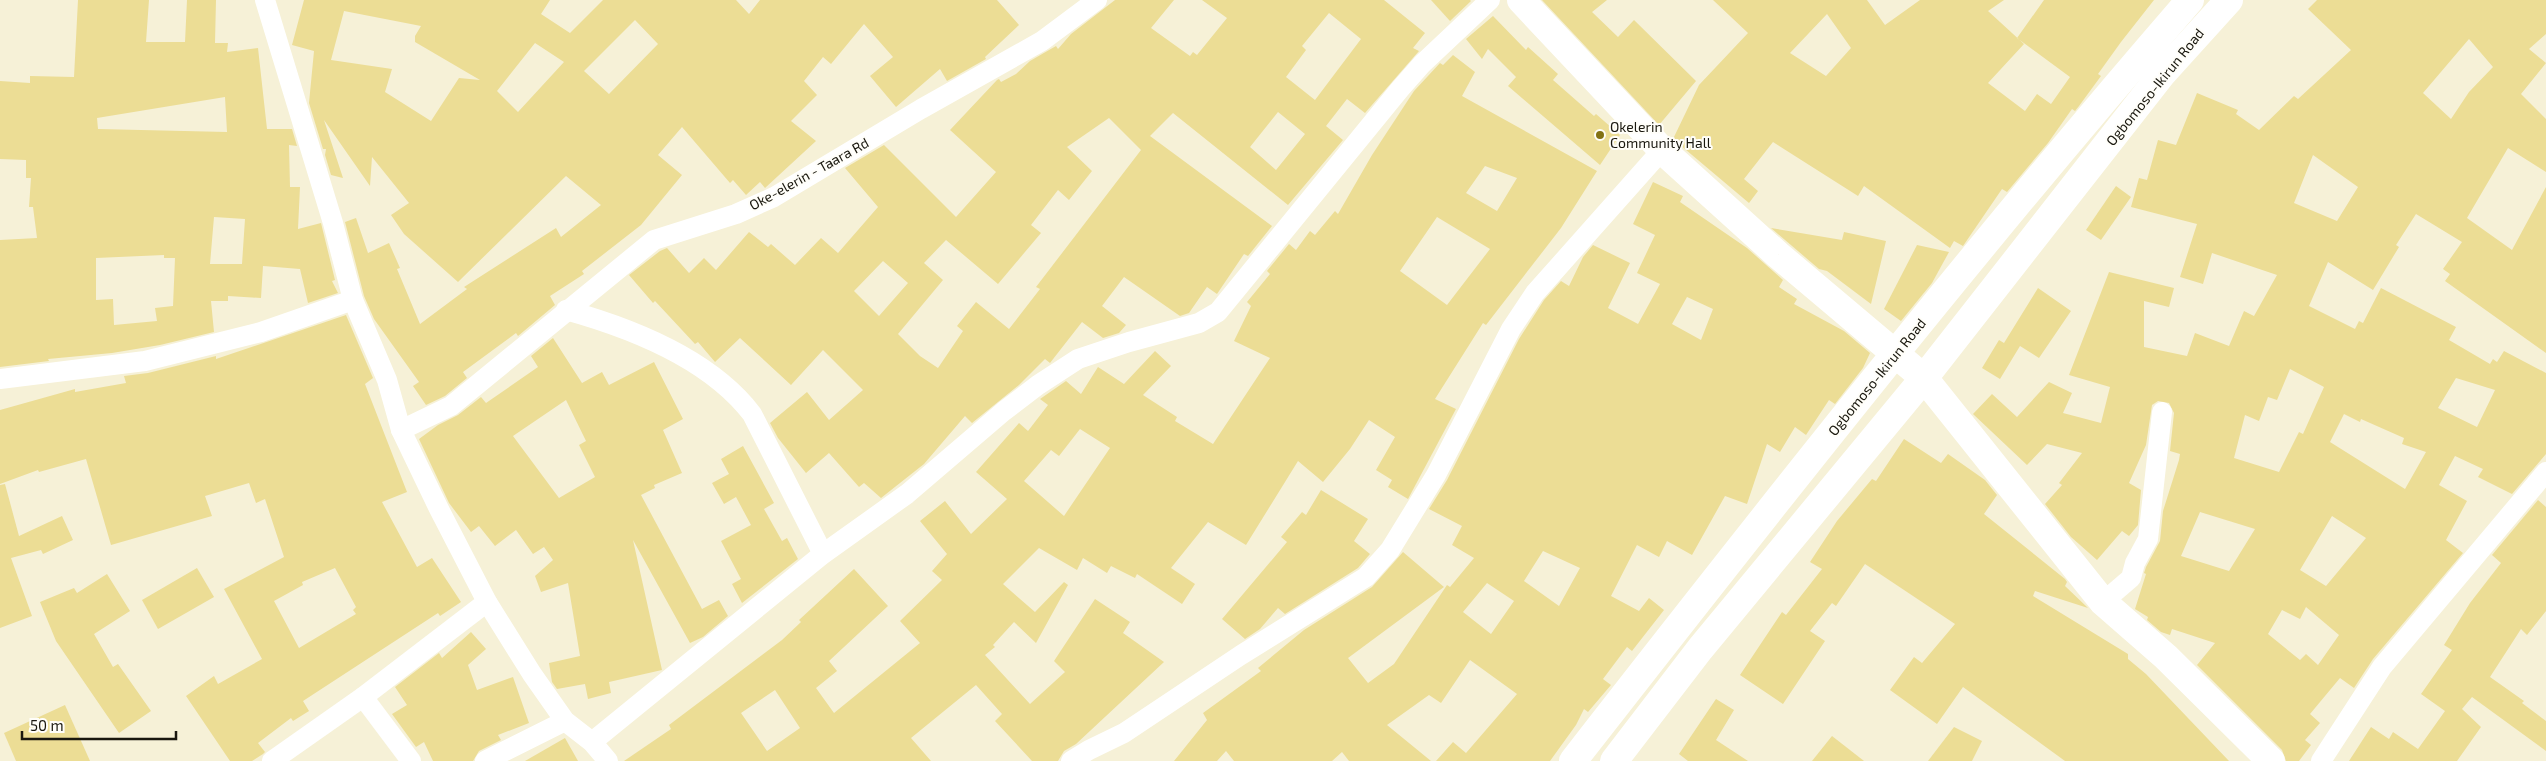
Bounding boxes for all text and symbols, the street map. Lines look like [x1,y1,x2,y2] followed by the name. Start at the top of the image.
[2102,25,2207,149] street label: Ogbomoso-Ikirun Road
[1610,118,1712,151] place label: Okelerin Community Hall
[1594,129,1606,141] marker: Okelerin Community Hall
[746,134,871,213] street label: Oke-elerin - Taara Rd
[1824,315,1929,439] street label: Ogbomoso-Ikirun Road
[22,708,176,740] scale bar
[30,716,64,734] text: 50 m

